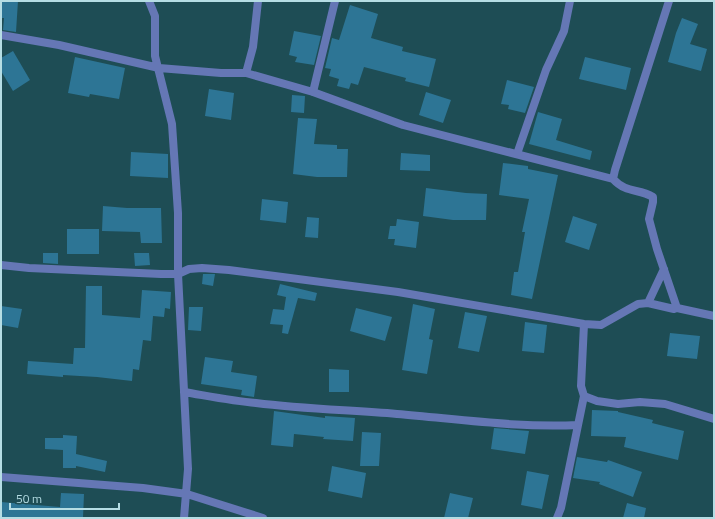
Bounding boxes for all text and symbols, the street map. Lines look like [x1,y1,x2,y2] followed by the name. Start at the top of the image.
[10,485,119,511] scale bar
[16,489,42,508] text: 50 m

